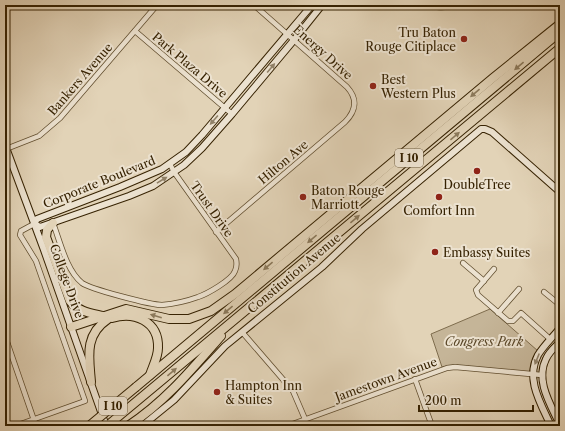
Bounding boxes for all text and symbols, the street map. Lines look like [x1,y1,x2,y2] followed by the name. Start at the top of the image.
[290,21,356,83] street label: Energy Drive
[365,25,456,54] place label: Tru Baton Rouge Citiplace
[149,29,231,101] street label: Park Plaza Drive
[459,34,469,44] marker: Tru Baton Rouge Citiplace
[44,40,116,118] street label: Bankers Avenue
[267,62,276,73] one-way arrow
[514,62,525,71] one-way arrow
[380,72,456,101] place label: Best Western Plus
[368,81,378,91] marker: Best Western Plus
[470,88,481,97] one-way arrow
[210,115,219,126] one-way arrow
[449,131,460,140] one-way arrow
[255,137,311,187] street label: Hilton Ave
[395,149,423,167] road number: I 10
[41,152,158,211] street label: Corporate Boulevard
[472,166,482,176] marker: DoubleTree
[157,176,167,184] one-way arrow
[443,177,511,192] place label: DoubleTree
[187,178,237,240] street label: Trust Drive
[311,183,385,212] place label: Baton Rouge Marriott
[298,192,308,202] marker: Baton Rouge Marriott
[434,192,444,202] marker: Comfort Inn
[403,203,475,218] place label: Comfort Inn
[350,215,360,224] one-way arrow
[244,229,344,316] street label: Constitution Avenue
[307,235,317,244] one-way arrow
[47,242,87,320] street label: College Drive
[443,245,530,260] place label: Embassy Suites
[430,247,440,257] marker: Embassy Suites
[263,261,274,270] one-way arrow
[222,305,233,314] one-way arrow
[150,313,162,319] one-way arrow
[445,334,524,349] park label: Congress Park
[331,353,439,405] street label: Jamestown Avenue
[534,354,540,365] one-way arrow
[166,367,177,376] one-way arrow
[225,378,302,407] place label: Hampton Inn & Suites
[212,387,222,397] marker: Hampton Inn & Suites
[419,387,533,413] scale bar
[425,393,462,408] text: 200 m
[99,397,127,415] road number: I 10

